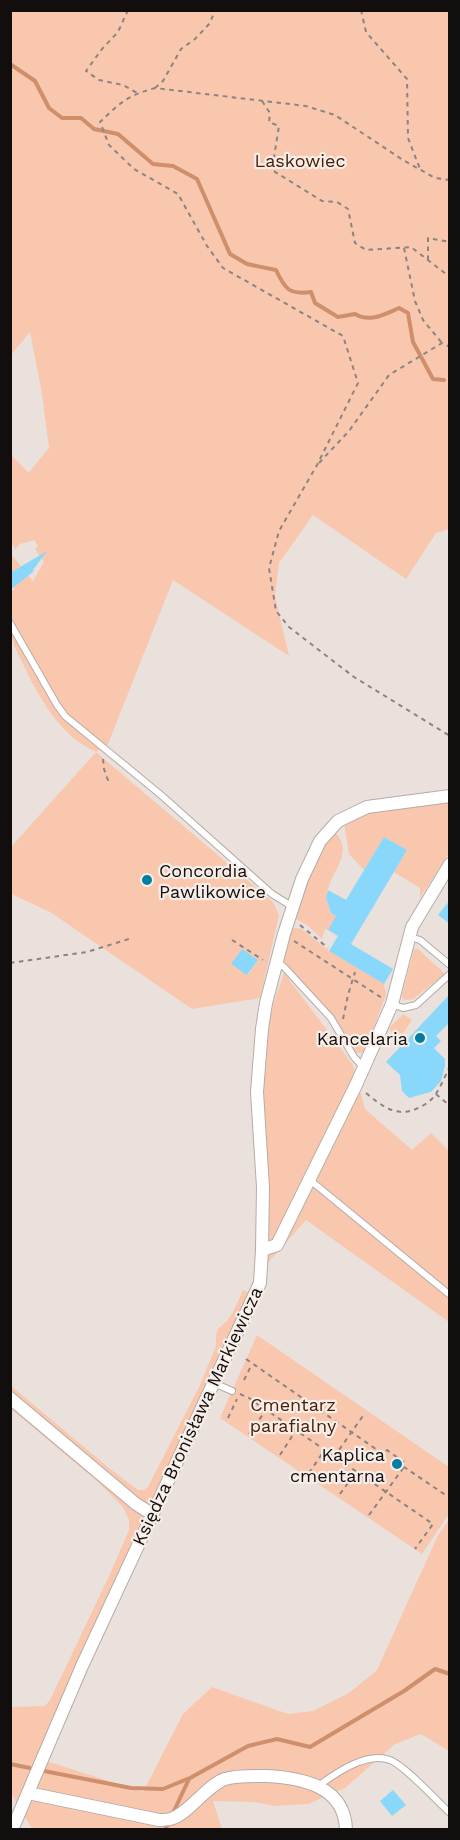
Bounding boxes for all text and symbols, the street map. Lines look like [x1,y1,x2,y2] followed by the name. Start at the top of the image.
[254,150,346,171] park label: Laskowiec
[159,860,266,902] place label: Concordia Pawlikowice
[140,873,154,887] marker: Concordia Pawlikowice
[317,1028,408,1049] place label: Kancelaria
[413,1031,427,1045] marker: Kancelaria
[128,1283,266,1549] street label: Księdza Bronisława Markiewicza
[250,1394,337,1436] park label: Cmentarz parafialny
[290,1444,385,1486] place label: Kaplica cmentarna
[390,1457,404,1471] marker: Kaplica cmentarna

